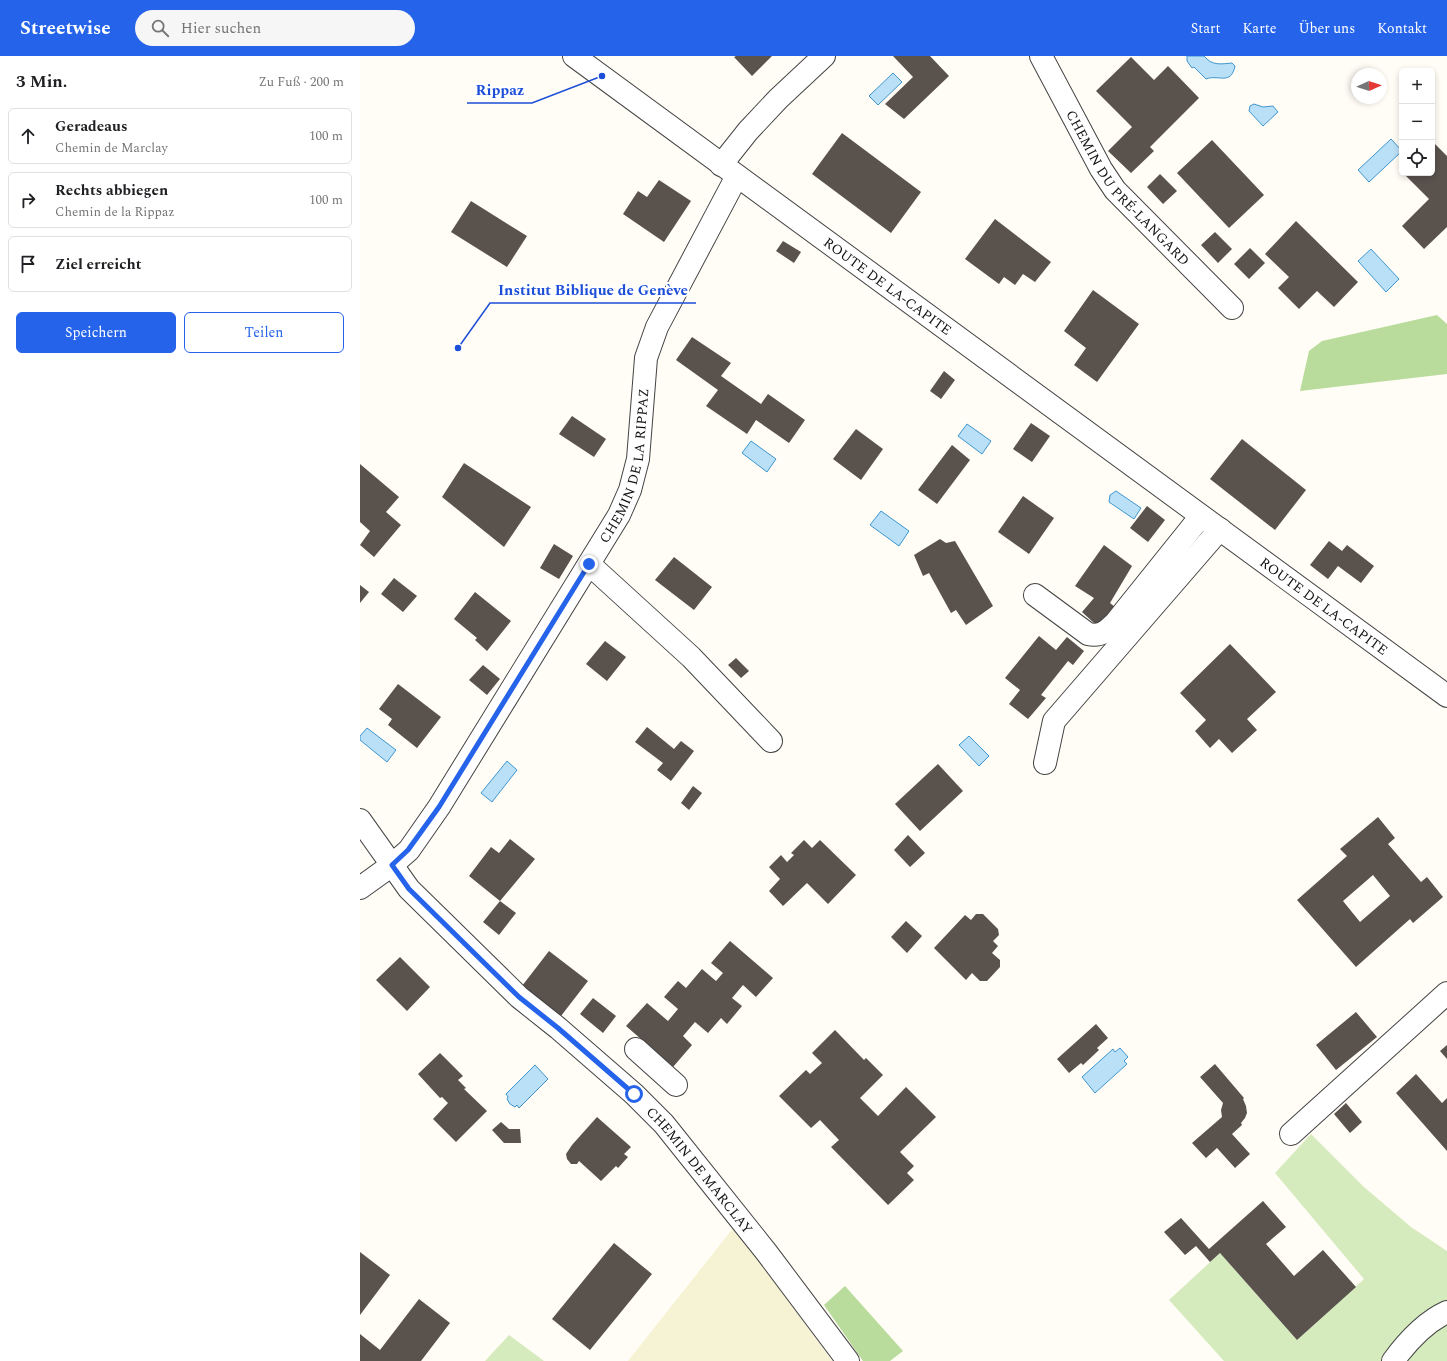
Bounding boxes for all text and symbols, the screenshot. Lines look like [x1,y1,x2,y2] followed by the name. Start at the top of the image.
[135,10,415,46] search box
[20,14,111,43] text: Streetwise
[149,17,171,39] icon: search
[181,17,261,40] text: Hier suchen
[1191,18,1221,39] text: Start
[1243,18,1276,39] text: Karte
[1298,18,1355,39] text: Über uns
[1377,18,1427,39] text: Kontakt
[1351,68,1387,104] north arrow
[1399,68,1435,176] map controls
[1399,68,1435,104] button: +
[16,69,67,95] text: 3 Min.
[258,72,344,92] text: Zu Fuß · 200 m
[467,76,532,103] callout: Rippaz
[476,79,524,102] text: Rippaz
[1399,104,1435,140] button: −
[1061,106,1195,270] street label: CHEMIN DU PRÉ-LANGARD
[55,115,127,138] text: Geradeaus
[17,125,39,147] icon: ahead
[309,126,343,146] text: 100 m
[55,138,168,158] text: Chemin de Marclay
[1399,140,1435,176] button: locate
[55,179,168,202] text: Rechts abbiegen
[17,189,39,211] icon: right
[309,190,343,210] text: 100 m
[55,202,175,222] text: Chemin de la Rippaz
[819,232,956,340] street label: ROUTE DE LA-CAPITE
[17,253,39,275] icon: arrive
[55,253,141,276] text: Ziel erreicht
[490,276,696,303] callout: Institut Biblique de Genève
[498,279,688,302] text: Institut Biblique de Genève
[16,312,176,353] button: Speichern
[184,312,344,353] button: Teilen
[594,388,654,547] street label: CHEMIN DE LA RIPPAZ
[1255,552,1393,660] street label: ROUTE DE LA-CAPITE
[580,555,598,573] route end
[625,1085,643,1103] route start
[642,1102,758,1238] street label: CHEMIN DE MARCLAY

